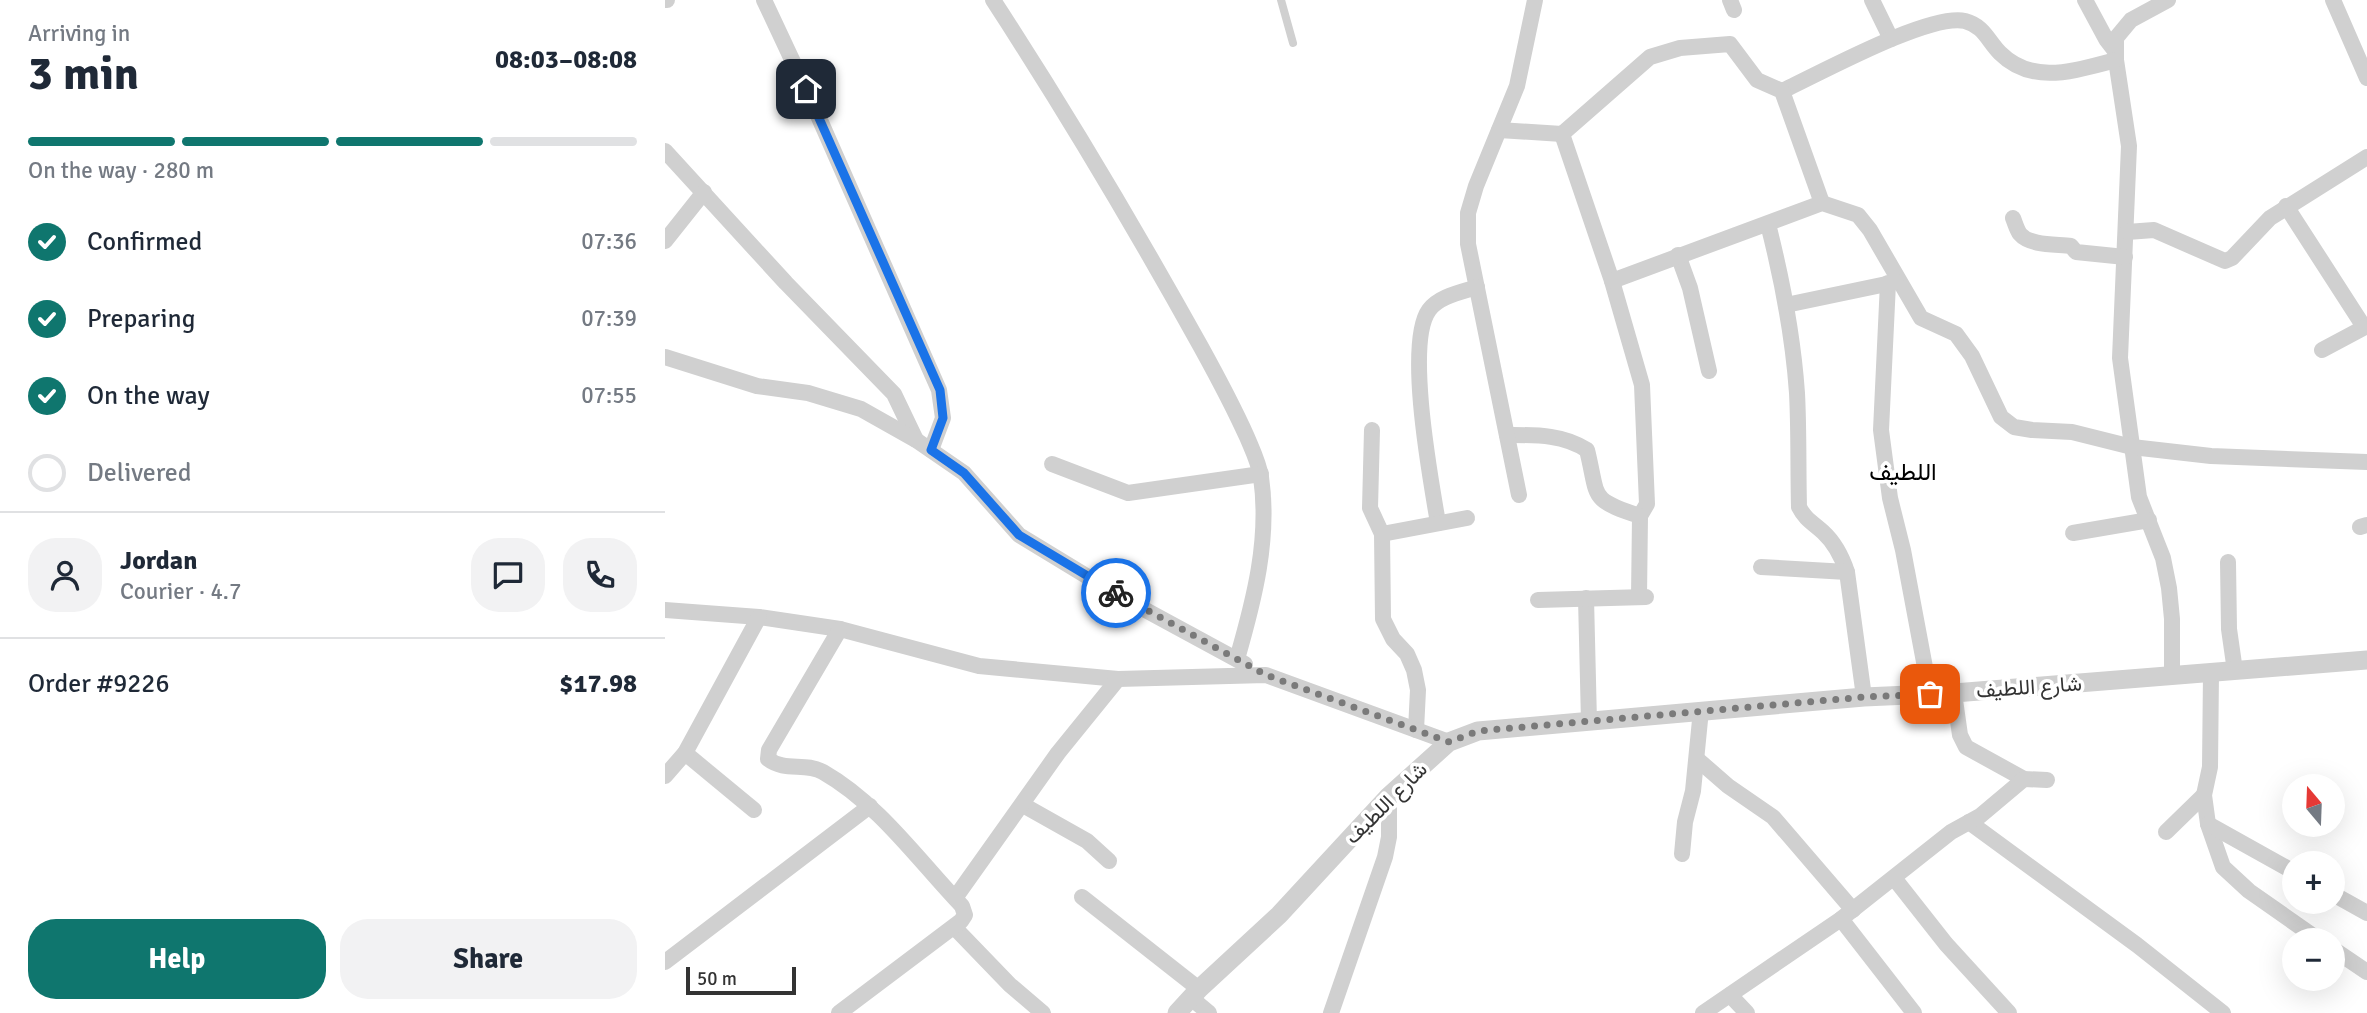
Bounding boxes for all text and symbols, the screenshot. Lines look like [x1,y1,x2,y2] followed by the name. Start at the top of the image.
[28,19,130,48] text: Arriving in
[495,44,637,76] text: 08:03–08:08
[28,46,139,102] text: 3 min
[776,59,836,119] pin
[787,70,825,108] icon: home
[28,156,214,185] text: On the way · 280 m
[28,223,66,261] icon: check
[87,226,202,258] text: Confirmed
[581,227,637,256] text: 07:36
[28,300,66,338] icon: check
[87,303,195,335] text: Preparing
[581,304,637,333] text: 07:39
[28,377,66,415] icon: check
[87,380,210,412] text: On the way
[581,381,637,410] text: 07:55
[87,457,192,489] text: Delivered
[1869,457,1937,487] district label: اللطيف
[28,538,102,612] button: person
[471,538,545,612] button: chat
[563,538,637,612] button: phone
[120,545,197,577] text: Jordan
[1081,558,1151,628] courier
[1097,574,1135,612] icon: bike
[120,577,241,606] text: Courier · 4.7
[1900,664,1960,724] pin
[28,668,169,700] text: Order #9226
[559,668,637,700] text: $17.98
[1975,670,2083,705] street label: شارع اللطيف
[1911,675,1949,713] icon: bag
[1339,756,1433,850] street label: شارع اللطيف
[2282,774,2345,836] north arrow
[2282,774,2345,991] map controls
[2282,851,2345,914] button: +
[28,919,326,999] button: Help
[340,919,637,999] button: Share
[2282,928,2345,991] button: −
[686,964,796,996] scale bar
[697,967,737,991] text: 50 m

